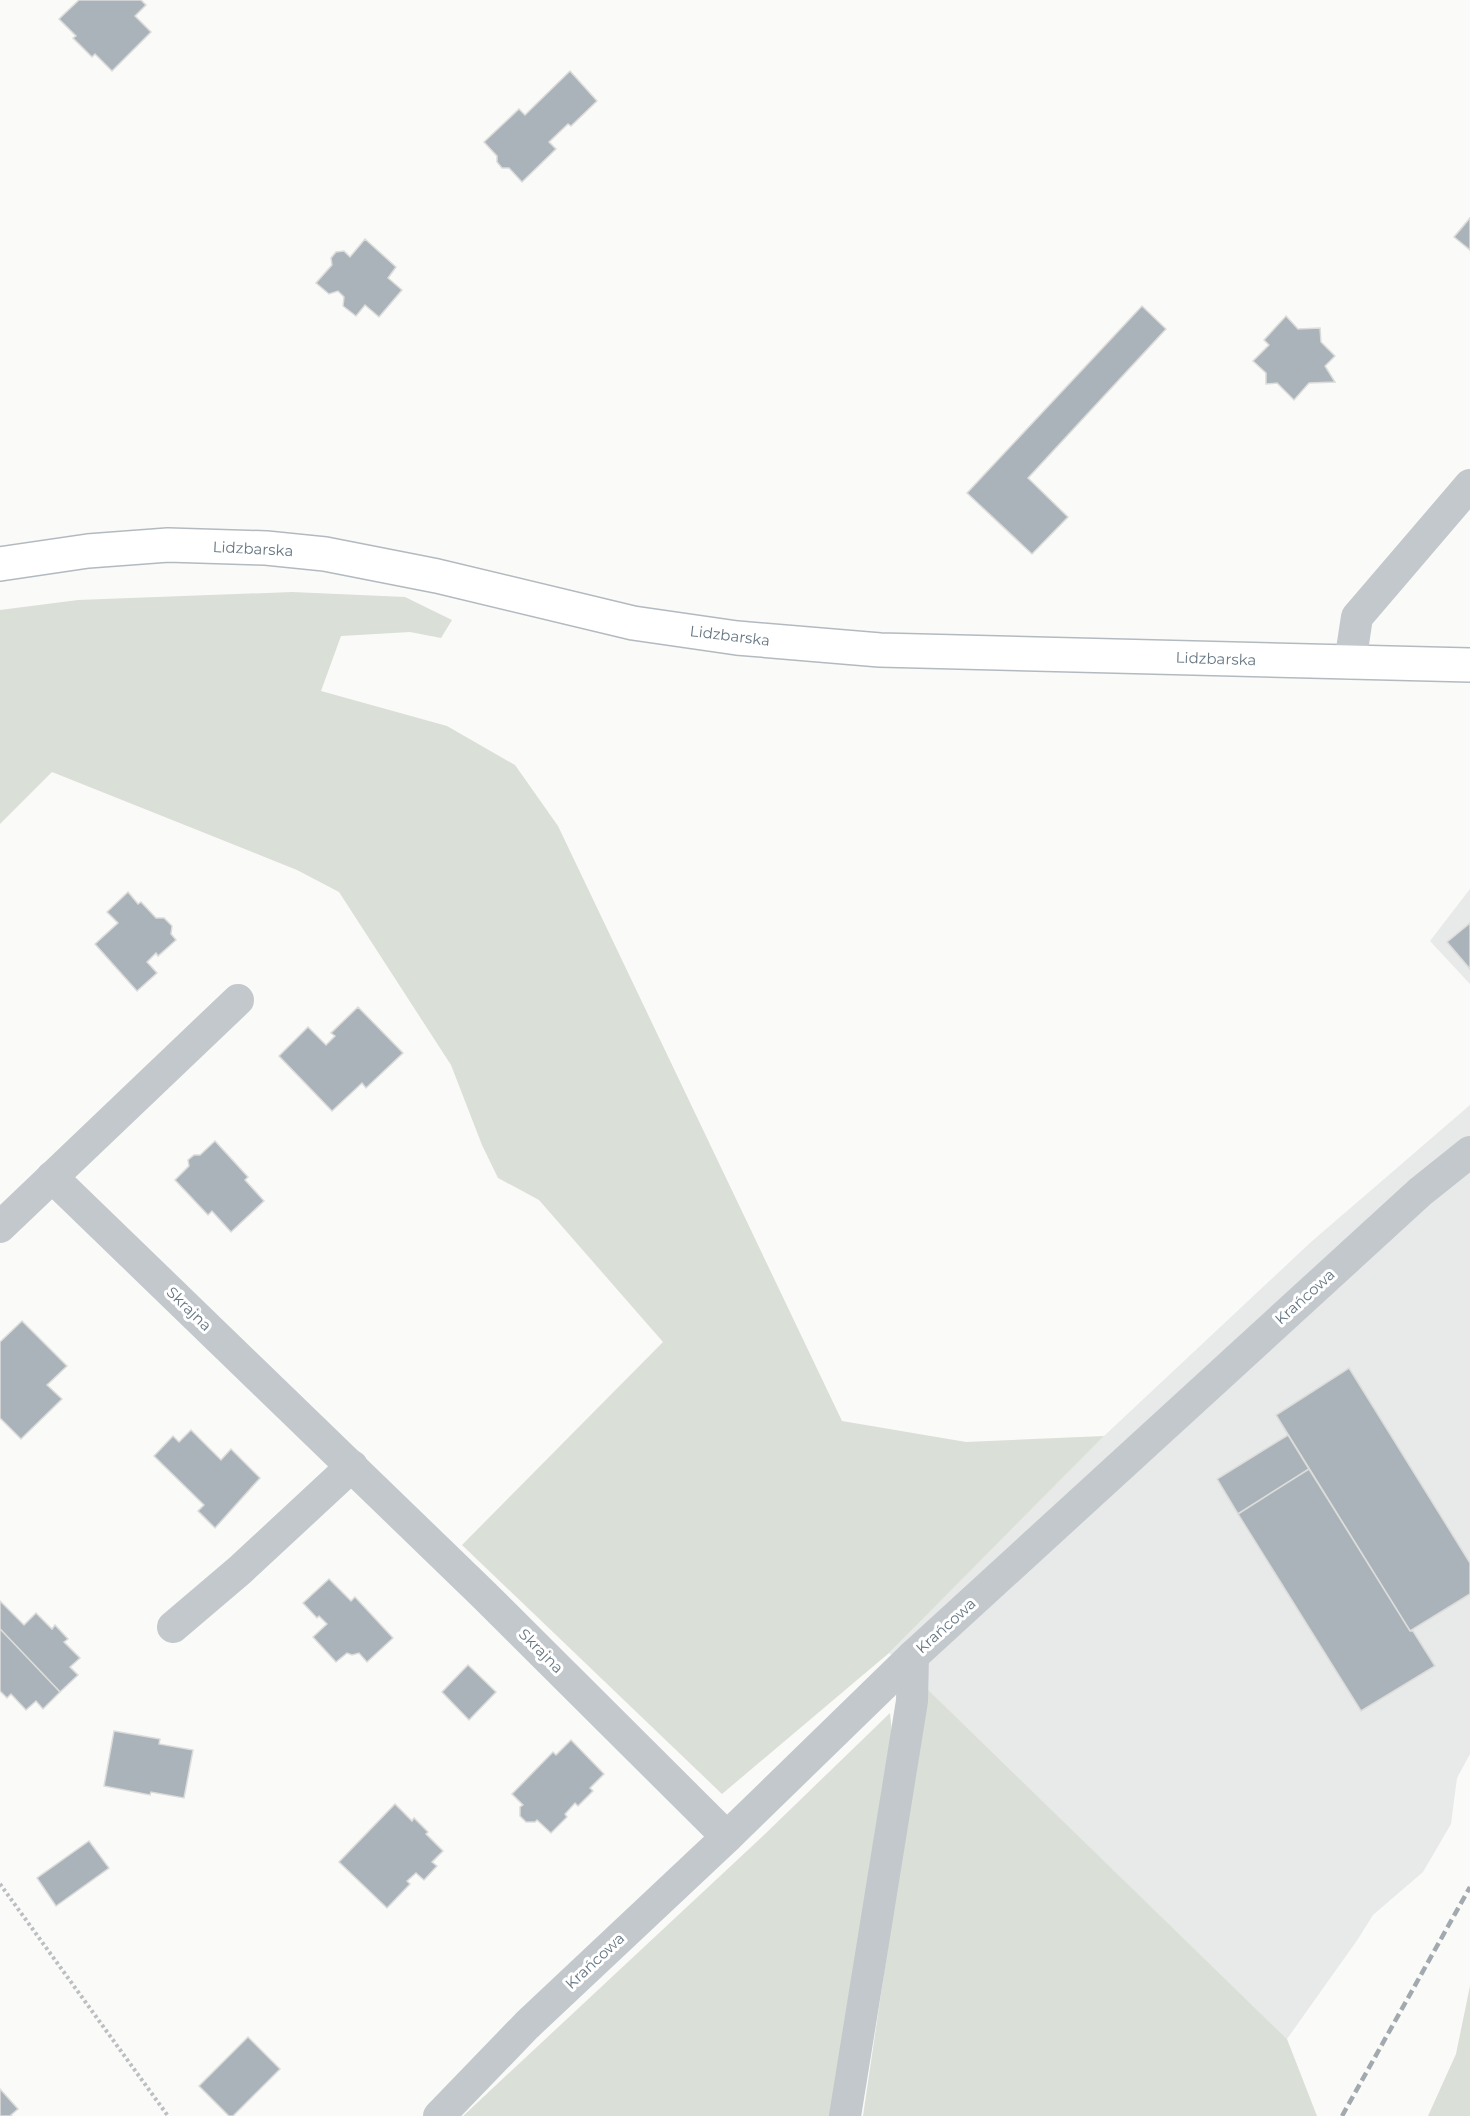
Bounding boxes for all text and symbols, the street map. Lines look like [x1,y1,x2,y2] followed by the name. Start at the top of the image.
[212,537,294,560] street label: Lidzbarska
[689,621,771,650] street label: Lidzbarska
[1175,648,1257,669] street label: Lidzbarska
[1271,1265,1339,1328] street label: Krańcowa
[163,1283,216,1335] street label: Skrajna
[912,1594,980,1657] street label: Krańcowa
[515,1624,568,1677] street label: Skrajna
[561,1928,628,1993] street label: Krańcowa

